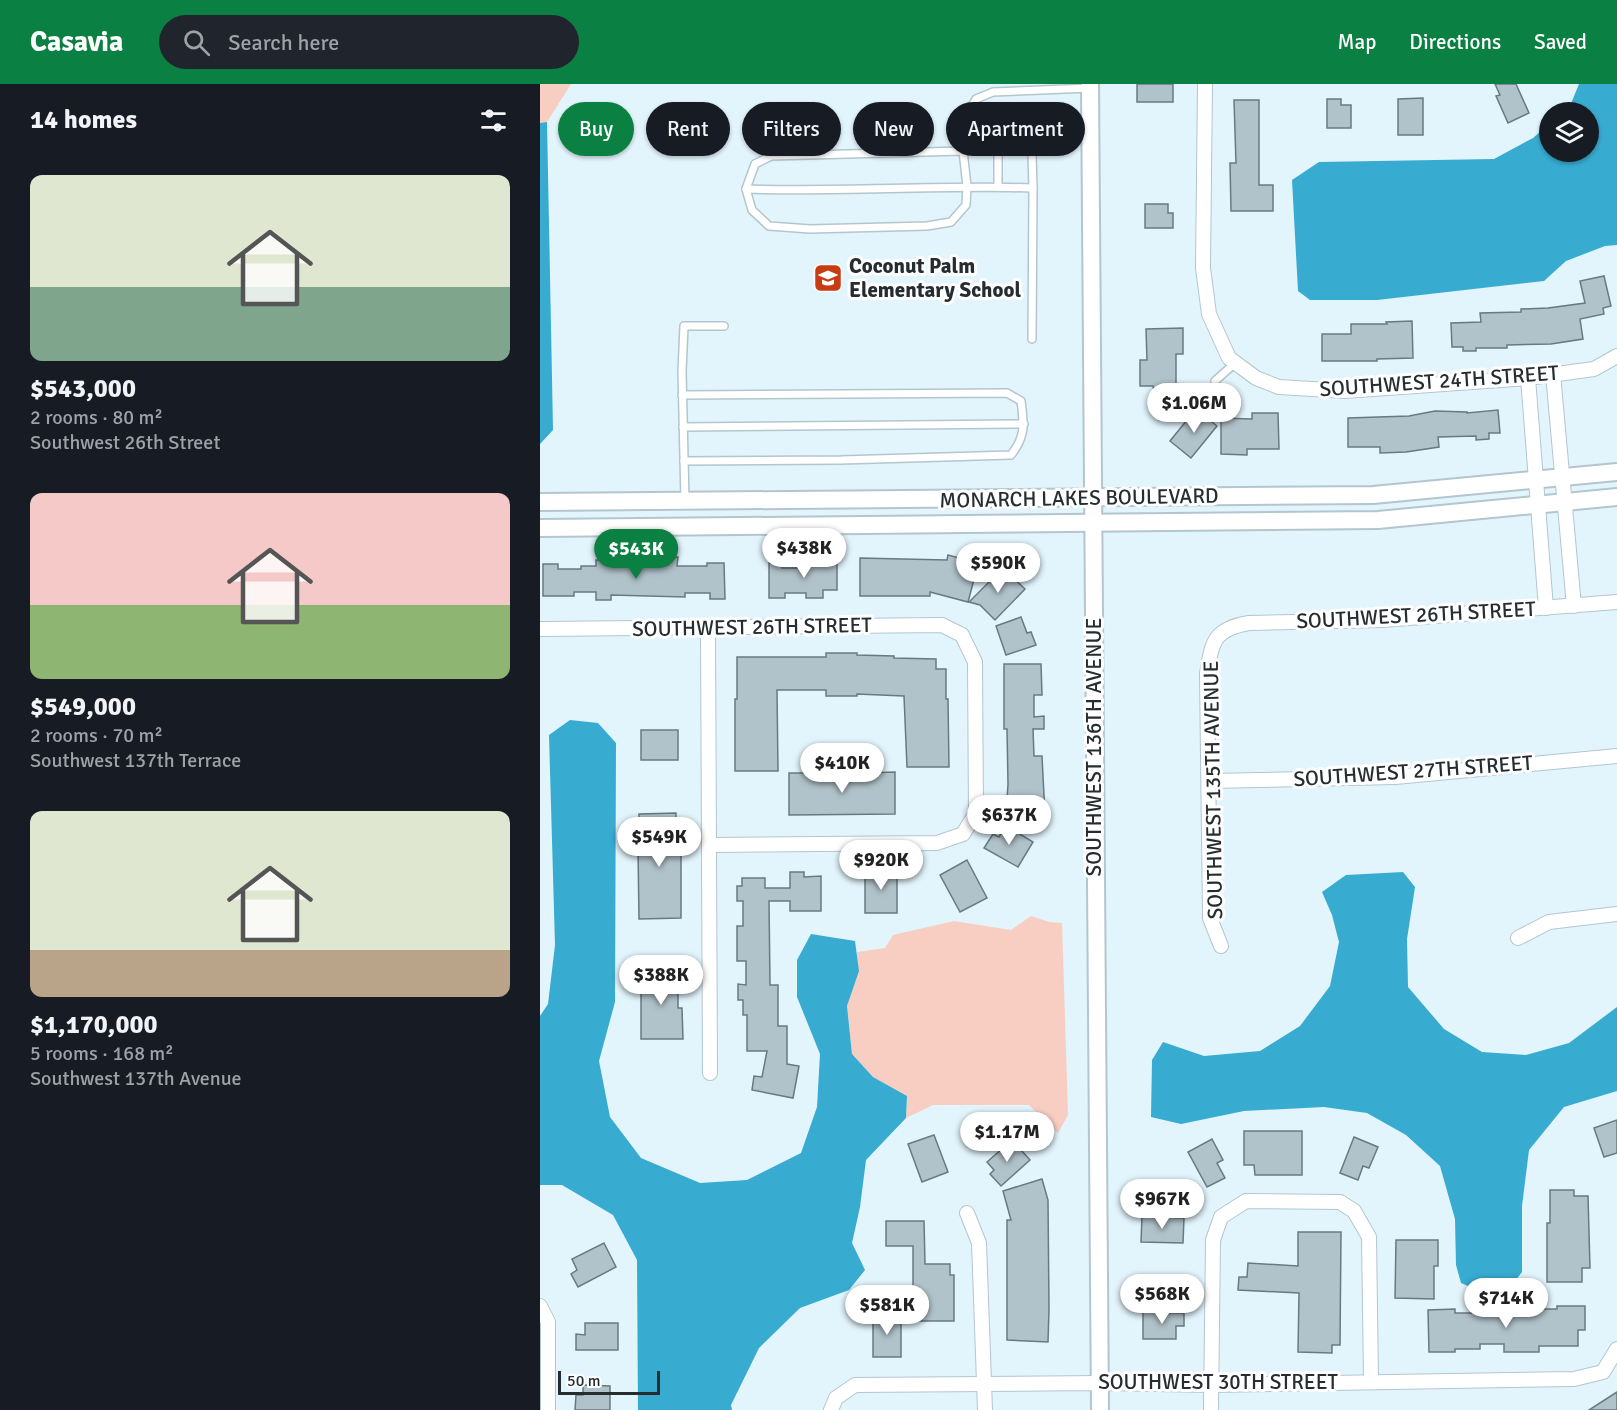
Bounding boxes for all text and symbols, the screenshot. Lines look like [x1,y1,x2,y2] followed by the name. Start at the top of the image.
[159,15,579,69] search box
[30,25,123,59] text: Casavia
[180,26,213,59] icon: search
[228,29,339,56] text: Search here
[1338,29,1376,55] text: Map
[1409,29,1501,55] text: Directions
[1534,29,1587,55] text: Saved
[558,102,634,156] chip: Buy
[646,102,730,156] chip: Rent
[742,102,841,156] chip: Filters
[853,102,934,156] chip: New
[946,102,1085,156] chip: Apartment
[1539,102,1599,162] map controls
[1539,102,1599,162] button: layers
[30,104,137,136] text: 14 homes
[477,104,510,137] icon: filters
[216,214,324,322] icon: home
[849,253,1021,303] place label: Coconut Palm Elementary School
[812,262,844,294] school or university icon: Coconut Palm Elementary School
[1319,360,1560,402] street label: SOUTHWEST 24TH STREET
[30,373,136,405] text: $543,000
[1145,383,1243,434] pin: $1.06M
[1161,390,1227,415] text: $1.06M
[30,405,163,430] text: 2 rooms · 80 m²
[30,430,220,455] text: Southwest 26th Street
[939,483,1219,513] street label: MONARCH LAKES BOULEVARD
[762,528,846,579] pin: $438K
[594,529,678,580] pin: $543K
[216,532,324,640] icon: home
[776,535,832,560] text: $438K
[608,536,664,561] text: $543K
[956,543,1040,594] pin: $590K
[970,550,1026,575] text: $590K
[1296,596,1537,634] street label: SOUTHWEST 26TH STREET
[632,612,873,642] street label: SOUTHWEST 26TH STREET
[1081,618,1107,876] street label: SOUTHWEST 136TH AVENUE
[1198,660,1228,920] street label: SOUTHWEST 135TH AVENUE
[30,691,136,723] text: $549,000
[30,723,163,748] text: 2 rooms · 70 m²
[800,743,884,794] pin: $410K
[30,748,241,773] text: Southwest 137th Terrace
[814,750,870,775] text: $410K
[1293,750,1534,792] street label: SOUTHWEST 27TH STREET
[967,795,1051,846] pin: $637K
[981,802,1037,827] text: $637K
[617,817,701,868] pin: $549K
[631,824,687,849] text: $549K
[839,840,923,891] pin: $920K
[853,847,909,872] text: $920K
[216,850,324,958] icon: home
[619,955,703,1006] pin: $388K
[633,962,689,987] text: $388K
[30,1009,158,1041] text: $1,170,000
[30,1041,174,1066] text: 5 rooms · 168 m²
[30,1066,242,1091] text: Southwest 137th Avenue
[958,1112,1056,1163] pin: $1.17M
[974,1119,1040,1144] text: $1.17M
[1120,1179,1204,1230] pin: $967K
[1134,1186,1190,1211] text: $967K
[1120,1274,1204,1325] pin: $568K
[1464,1278,1548,1329] pin: $714K
[1134,1281,1190,1306] text: $568K
[845,1285,929,1336] pin: $581K
[1478,1285,1534,1310] text: $714K
[859,1292,915,1317] text: $581K
[558,1368,660,1396] scale bar
[1098,1369,1339,1395] street label: SOUTHWEST 30TH STREET
[567,1371,601,1391] text: 50 m

